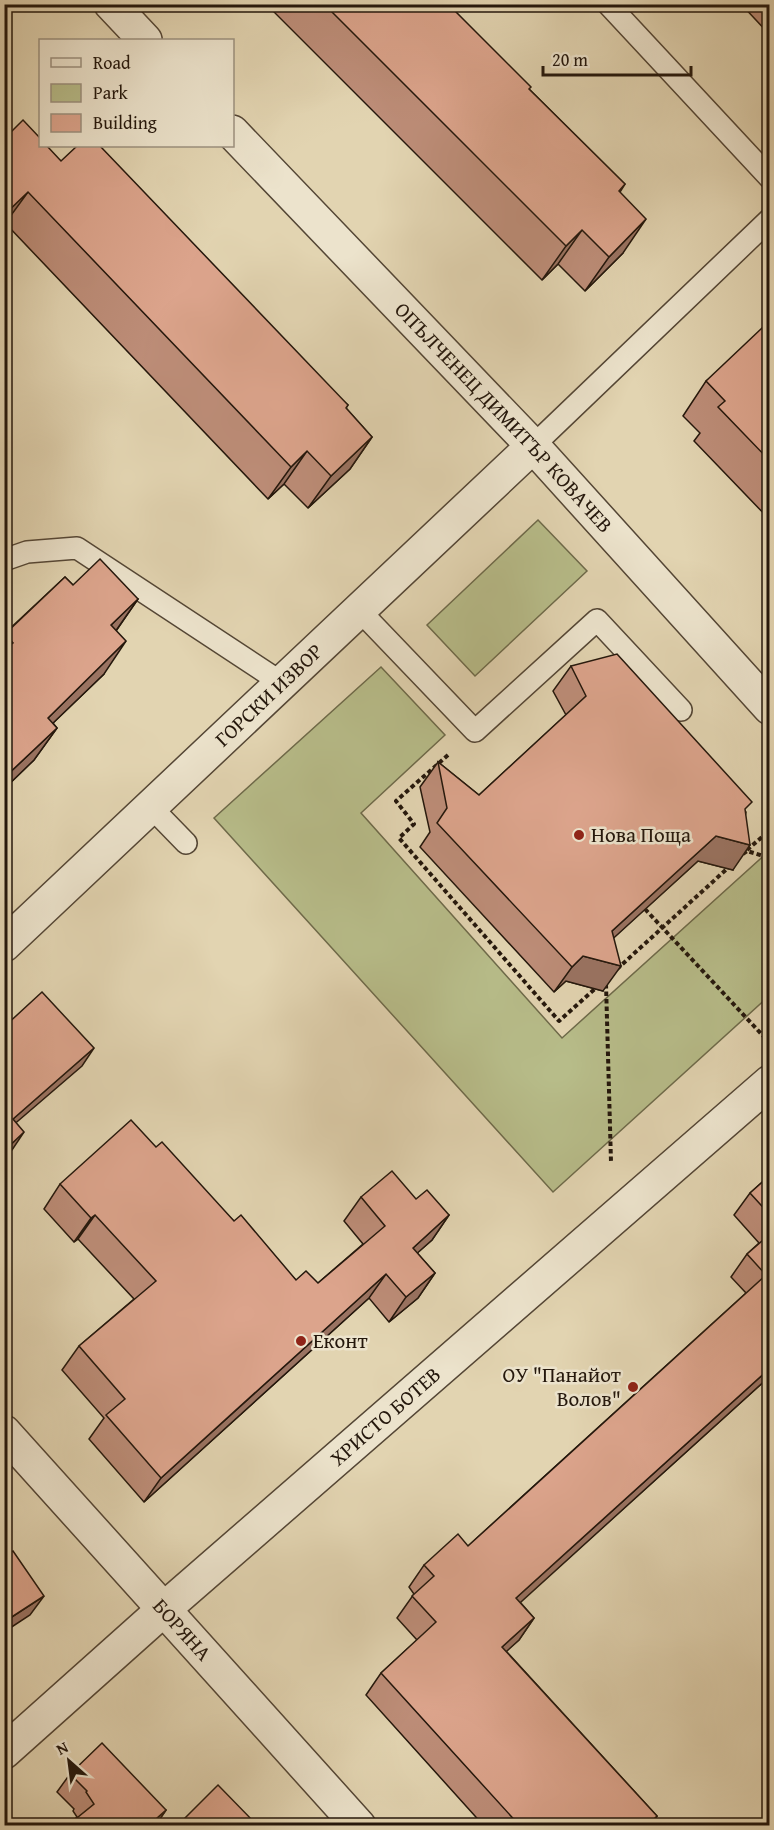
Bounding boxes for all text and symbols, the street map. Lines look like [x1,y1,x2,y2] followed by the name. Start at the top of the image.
[39,39,234,147] legend
[543,39,692,77] scale bar
[552,46,588,73] text: 20 m
[93,49,131,76] text: Road
[93,79,129,106] text: Park
[93,109,157,136] text: Building
[388,295,620,539] street label: ОПЪЛЧЕНЕЦ ДИМИТЪР КОВАЧЕВ
[208,636,329,754] street label: ГОРСКИ ИЗВОР
[591,819,691,850] place label: Нова Поща
[572,828,586,842] marker: Нова Поща
[313,1325,368,1356] place label: Еконт
[294,1334,308,1348] marker: Еконт
[323,1359,447,1473] street label: ХРИСТО БОТЕВ
[503,1359,621,1414] place label: ОУ "Панайот Волов"
[626,1380,640,1394] marker: ОУ "Панайот Волов"
[146,1591,219,1668] street label: БОРЯНА
[39,1731,99,1791] north arrow
[52,1735,73,1761] text: N

